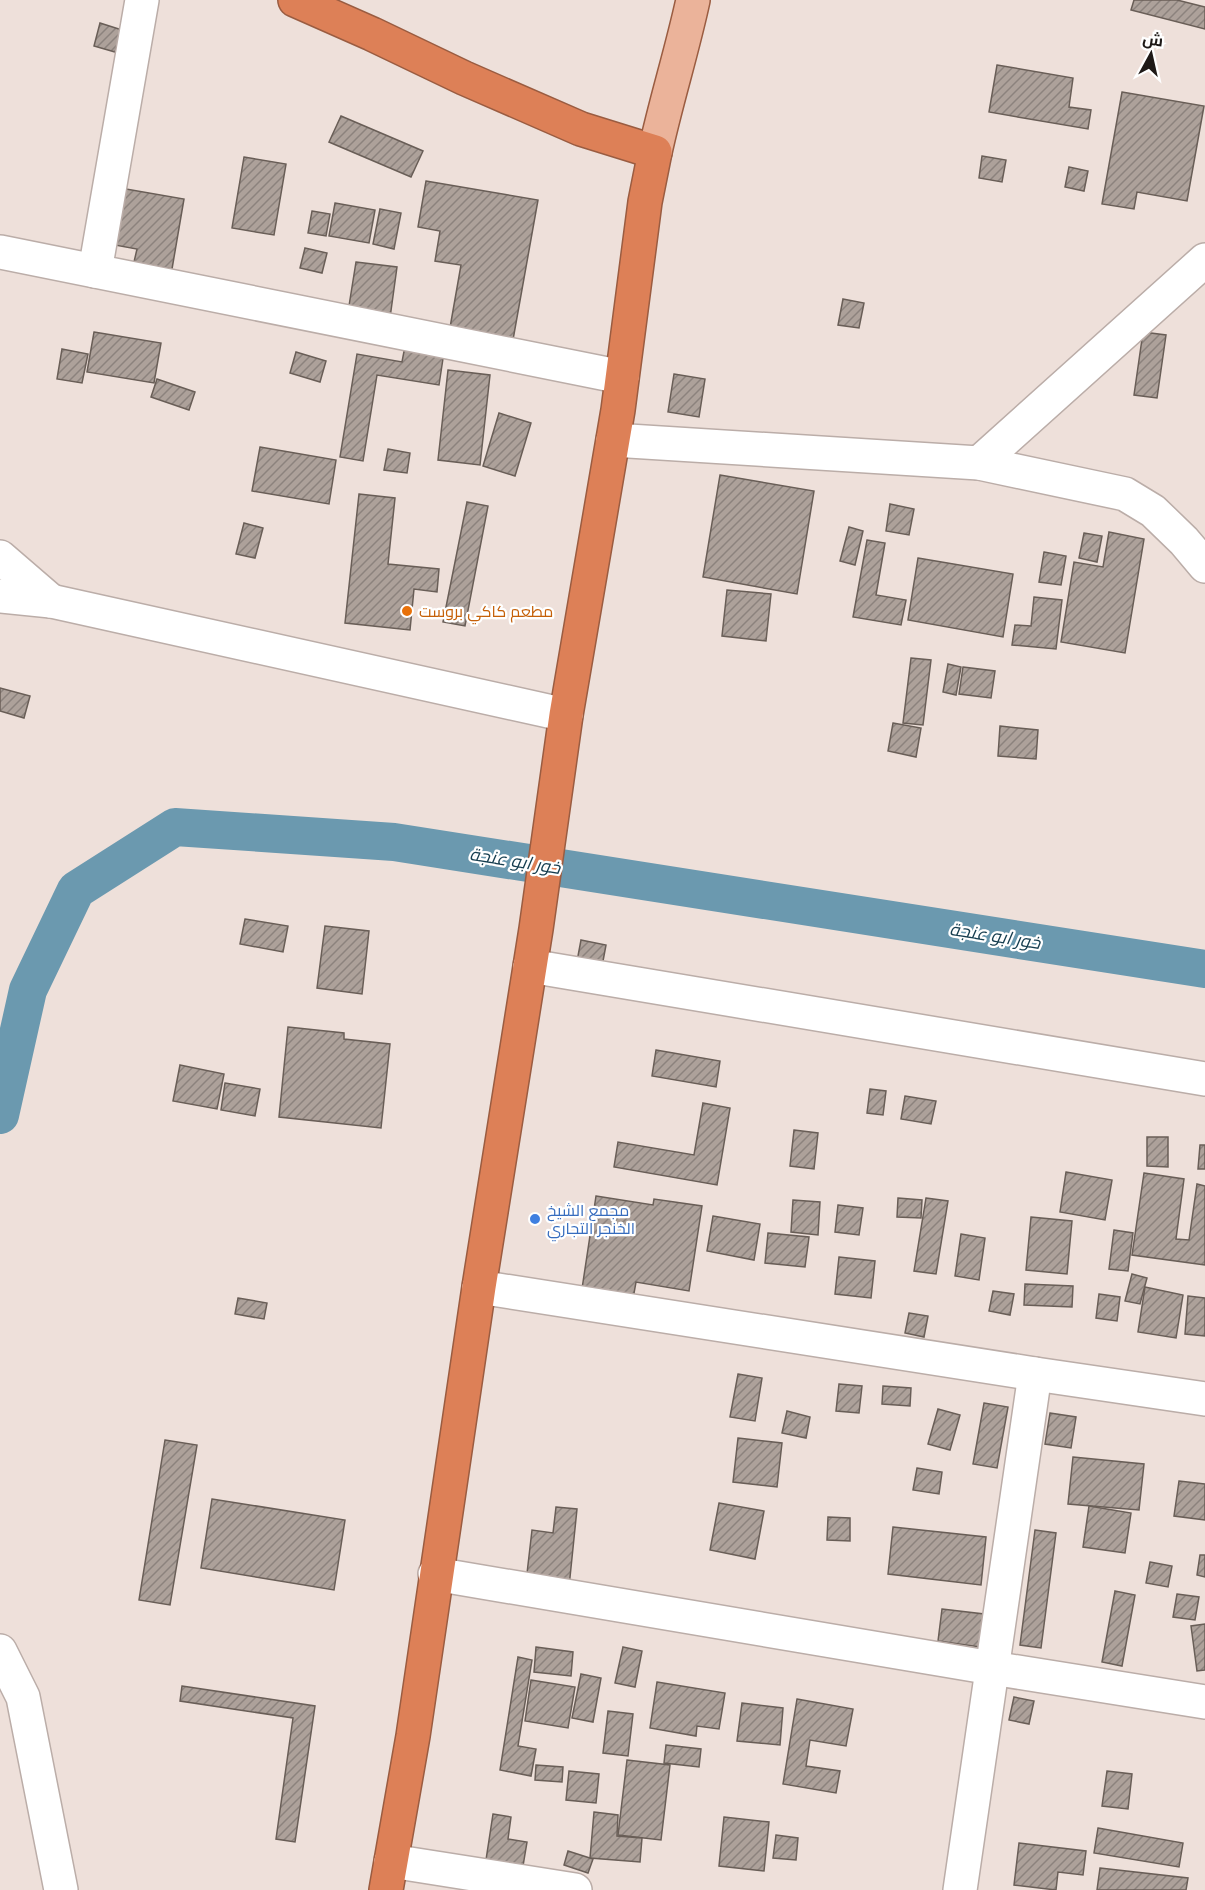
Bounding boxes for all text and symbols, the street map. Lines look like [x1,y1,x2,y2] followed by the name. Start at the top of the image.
[1121,24,1181,84] north arrow
[1142,28,1165,50] text: ش
[419,601,553,625] place label: مطعم كاكي بروست
[400,604,414,618] marker: مطعم كاكي بروست
[468,842,563,879] water label: خور ابو عنجة
[948,917,1043,954] water label: خور ابو عنجة
[547,1200,635,1242] place label: مجمع الشيخ الخنجر التجاري
[528,1212,542,1226] marker: مجمع الشيخ الخنجر التجاري

